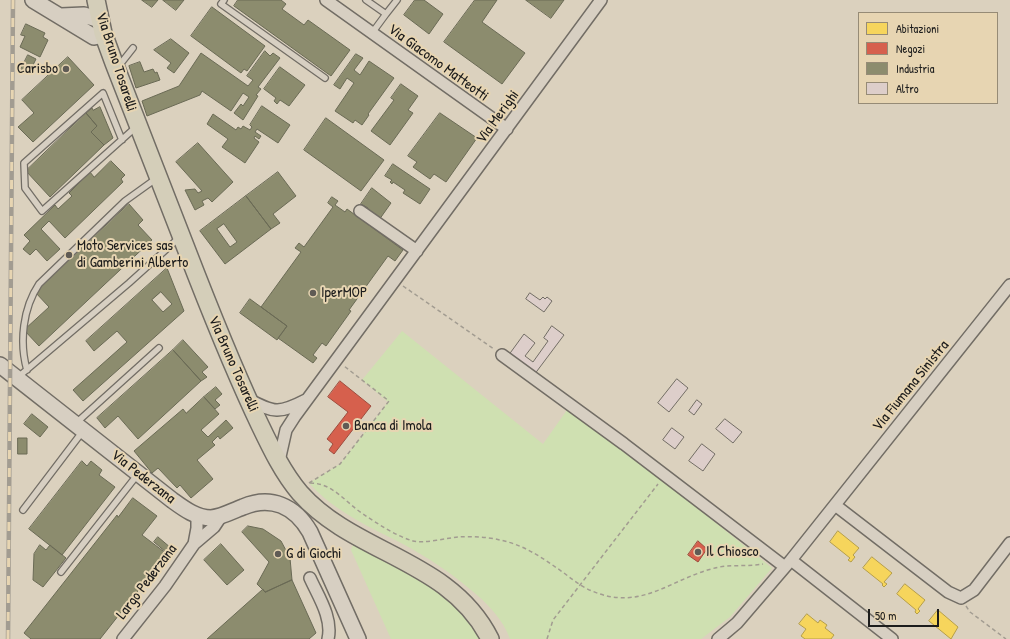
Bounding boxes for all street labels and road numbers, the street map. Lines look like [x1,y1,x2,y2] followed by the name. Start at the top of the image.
[92,10,140,114] street label: Via Bruno Tosarelli
[384,20,492,106] street label: Via Giacomo Matteotti
[473,87,523,147] street label: Via Merighi
[204,313,262,415] street label: Via Bruno Tosarelli
[869,337,953,435] street label: Via Fiumana Sinistra
[107,446,179,508] street label: Via Pederzana
[113,541,181,623] street label: Largo Pederzana

